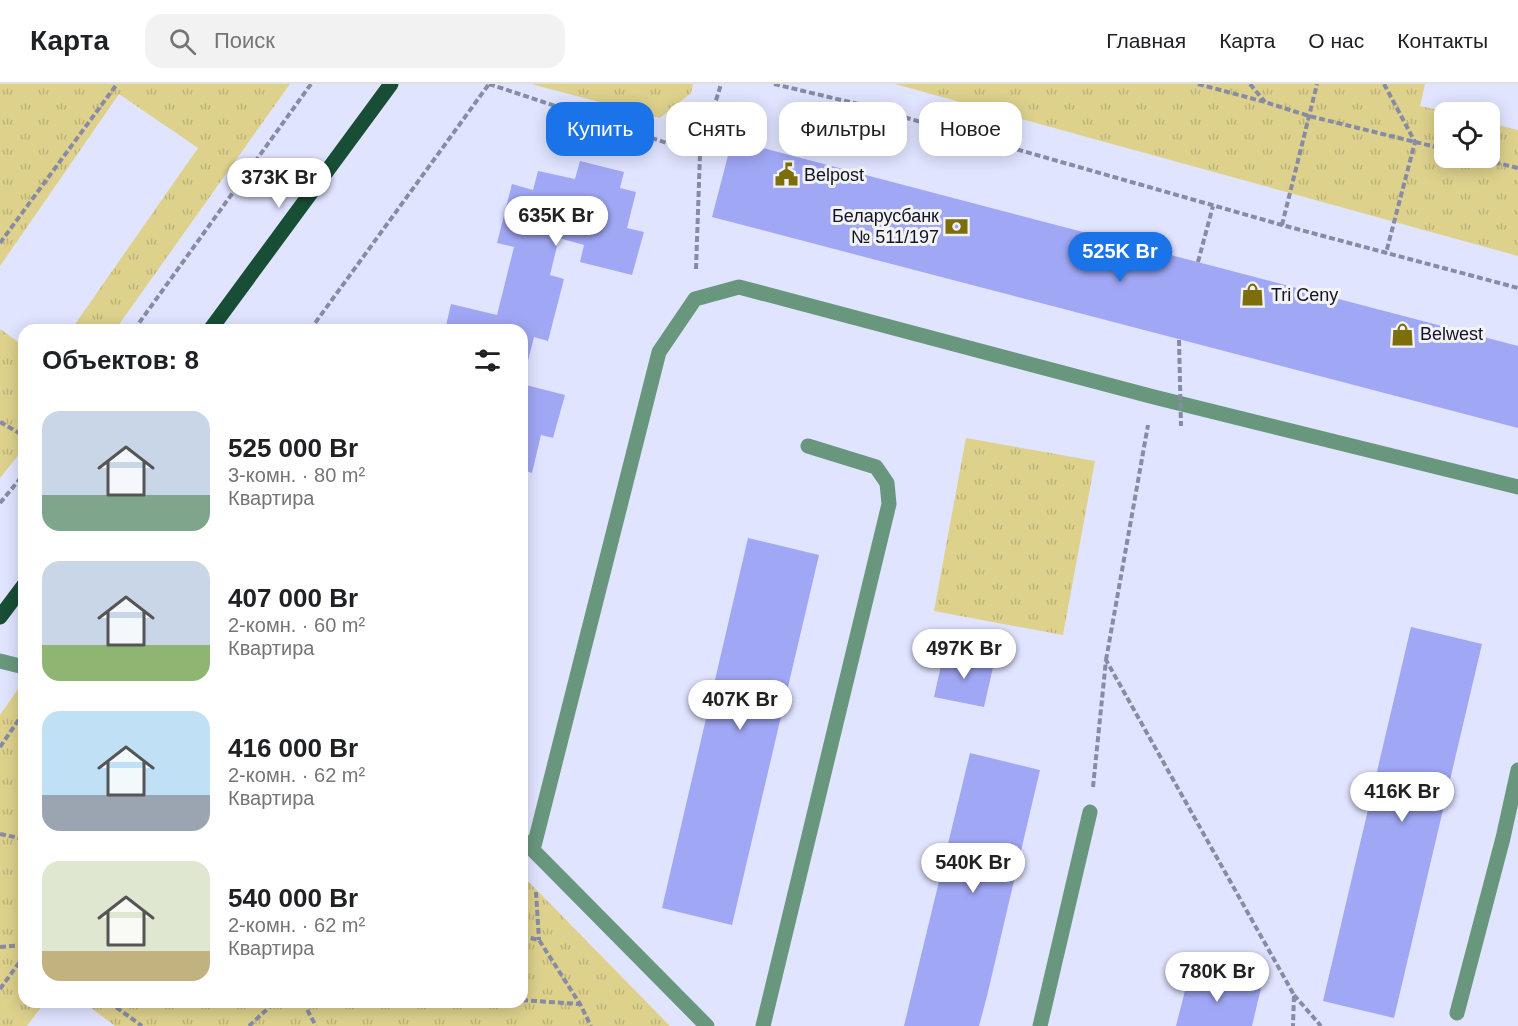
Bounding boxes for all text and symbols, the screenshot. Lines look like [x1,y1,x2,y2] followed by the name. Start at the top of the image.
[145,14,565,68] search box
[30,25,109,56] text: Карта
[166,25,199,58] icon: search
[214,28,275,53] text: Поиск
[1106,29,1186,52] text: Главная
[1219,29,1275,52] text: Карта
[1308,29,1364,52] text: О нас
[1397,29,1488,52] text: Контакты
[546,102,654,156] chip: Купить
[666,102,767,156] chip: Снять
[779,102,907,156] chip: Фильтры
[919,102,1022,156] chip: Новое
[1434,102,1500,168] map controls
[1434,102,1500,168] button: locate
[224,158,334,209] pin: 373K Br
[773,162,799,188] public building icon: Belpost
[804,165,864,185] place label: Belpost
[241,166,317,188] text: 373K Br
[501,196,611,247] pin: 635K Br
[518,204,594,226] text: 635K Br
[832,206,939,247] place label: Беларусбанк № 511/197
[944,213,970,239] bank icon: Беларусбанк № 511/197
[1065,232,1175,283] pin: 525K Br
[1082,240,1158,262] text: 525K Br
[1240,282,1266,308] shop icon: Tri Ceny
[1271,285,1338,305] place label: Tri Ceny
[1389,321,1415,347] shop icon: Belwest
[1420,324,1483,344] place label: Belwest
[471,344,504,377] icon: filters
[42,345,199,375] text: Объектов: 8
[228,433,358,463] text: 525 000 Br
[90,435,162,507] icon: home
[228,464,365,486] text: 3-комн. · 80 m²
[228,487,314,509] text: Квартира
[228,583,358,613] text: 407 000 Br
[90,585,162,657] icon: home
[228,614,365,636] text: 2-комн. · 60 m²
[909,629,1019,680] pin: 497K Br
[228,637,314,659] text: Квартира
[926,637,1002,659] text: 497K Br
[685,680,795,731] pin: 407K Br
[702,688,778,710] text: 407K Br
[228,733,358,763] text: 416 000 Br
[90,735,162,807] icon: home
[228,764,365,786] text: 2-комн. · 62 m²
[1347,772,1457,823] pin: 416K Br
[1364,780,1440,802] text: 416K Br
[228,787,314,809] text: Квартира
[918,843,1028,894] pin: 540K Br
[935,851,1011,873] text: 540K Br
[228,883,358,913] text: 540 000 Br
[90,885,162,957] icon: home
[228,914,365,936] text: 2-комн. · 62 m²
[228,937,314,959] text: Квартира
[1162,952,1272,1003] pin: 780K Br
[1179,960,1255,982] text: 780K Br

